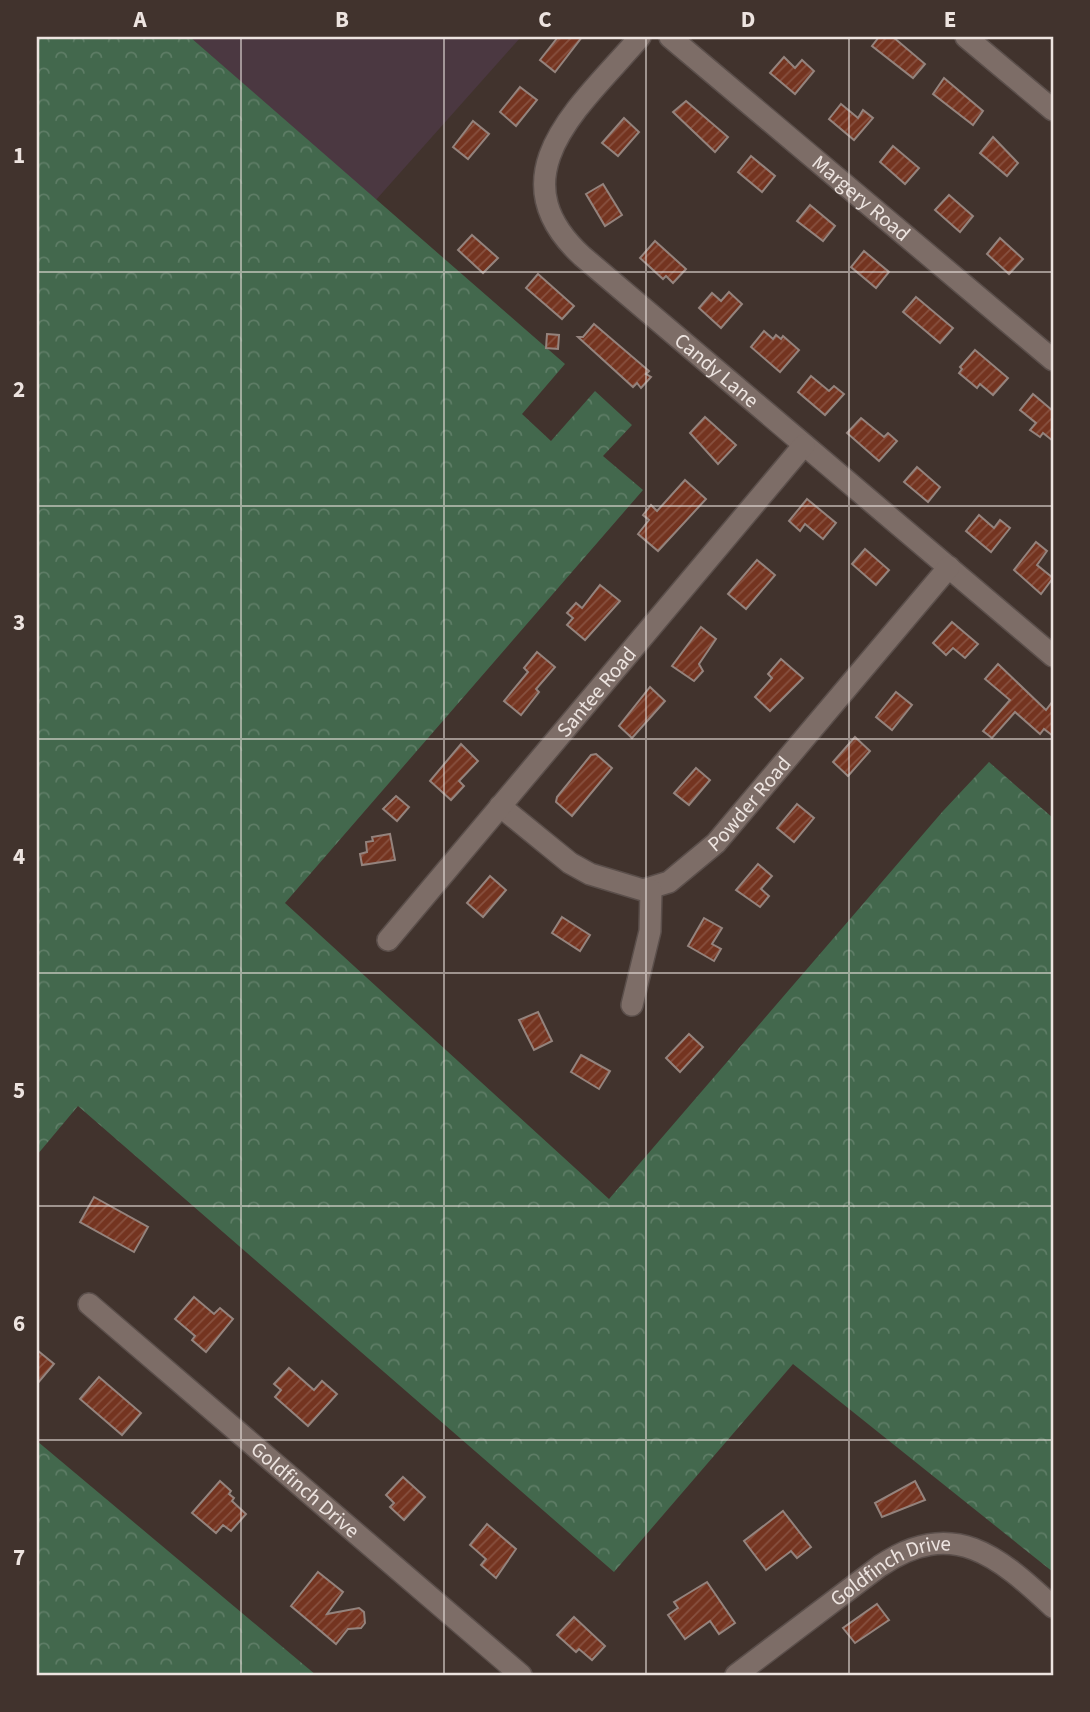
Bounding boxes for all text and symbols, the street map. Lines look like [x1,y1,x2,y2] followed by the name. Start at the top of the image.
[132,3,147,36] text: A
[335,3,349,36] text: B
[538,3,552,36] text: C
[741,3,755,36] text: D
[944,3,956,36] text: E
[13,139,25,172] text: 1
[805,148,917,249] street label: Margery Road
[668,326,765,415] street label: Candy Lane
[13,373,25,406] text: 2
[13,606,25,639] text: 3
[549,640,643,744] street label: Santee Road
[701,750,798,859] street label: Powder Road
[13,840,25,873] text: 4
[13,1074,25,1107] text: 5
[13,1307,25,1340] text: 6
[244,1434,366,1545] street label: Goldfinch Drive
[824,1528,951,1614] street label: Goldfinch Drive
[13,1541,25,1574] text: 7

